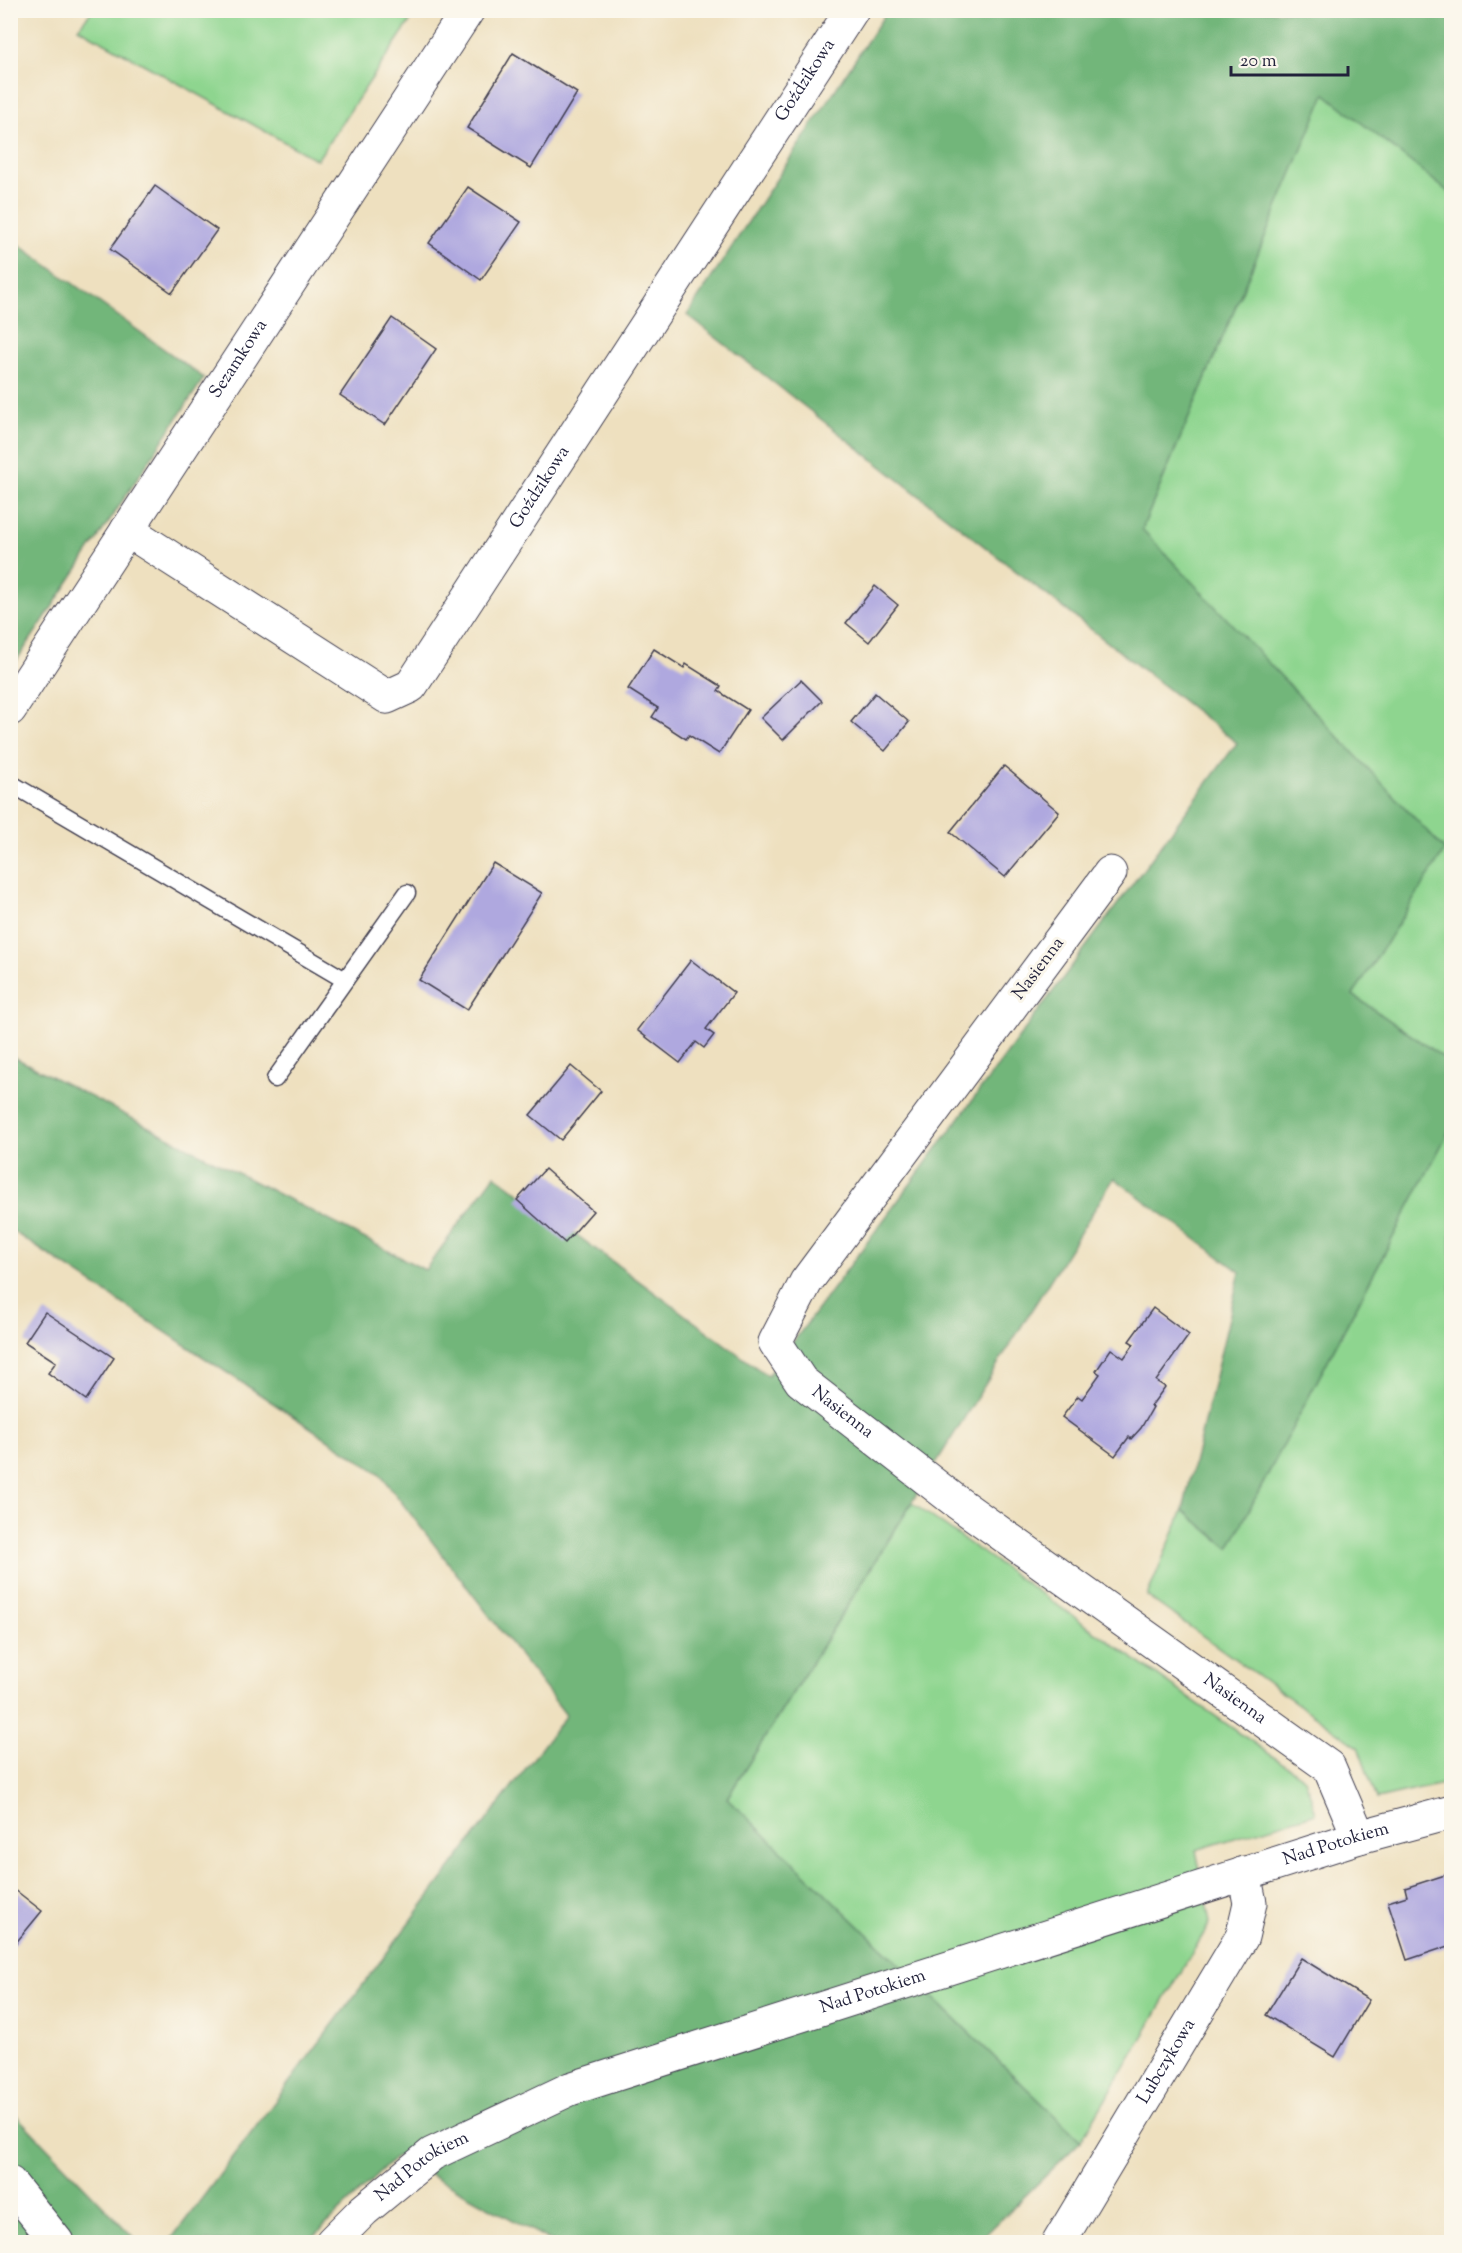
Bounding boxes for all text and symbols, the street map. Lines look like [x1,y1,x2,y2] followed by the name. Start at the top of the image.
[769,34,842,127] street label: Goździkowa
[1231,39,1348,77] scale bar
[1240,49,1277,75] text: 20 m
[204,315,275,404] street label: Sezamkowa
[504,441,577,534] street label: Goździkowa
[1007,932,1071,1006] street label: Nasienna
[805,1380,879,1445] street label: Nasienna
[1197,1668,1271,1731] street label: Nasienna
[1280,1816,1392,1873] street label: Nad Potokiem
[817,1963,929,2021] street label: Nad Potokiem
[1131,2014,1203,2109] street label: Lubczykowa
[370,2125,473,2209] street label: Nad Potokiem

